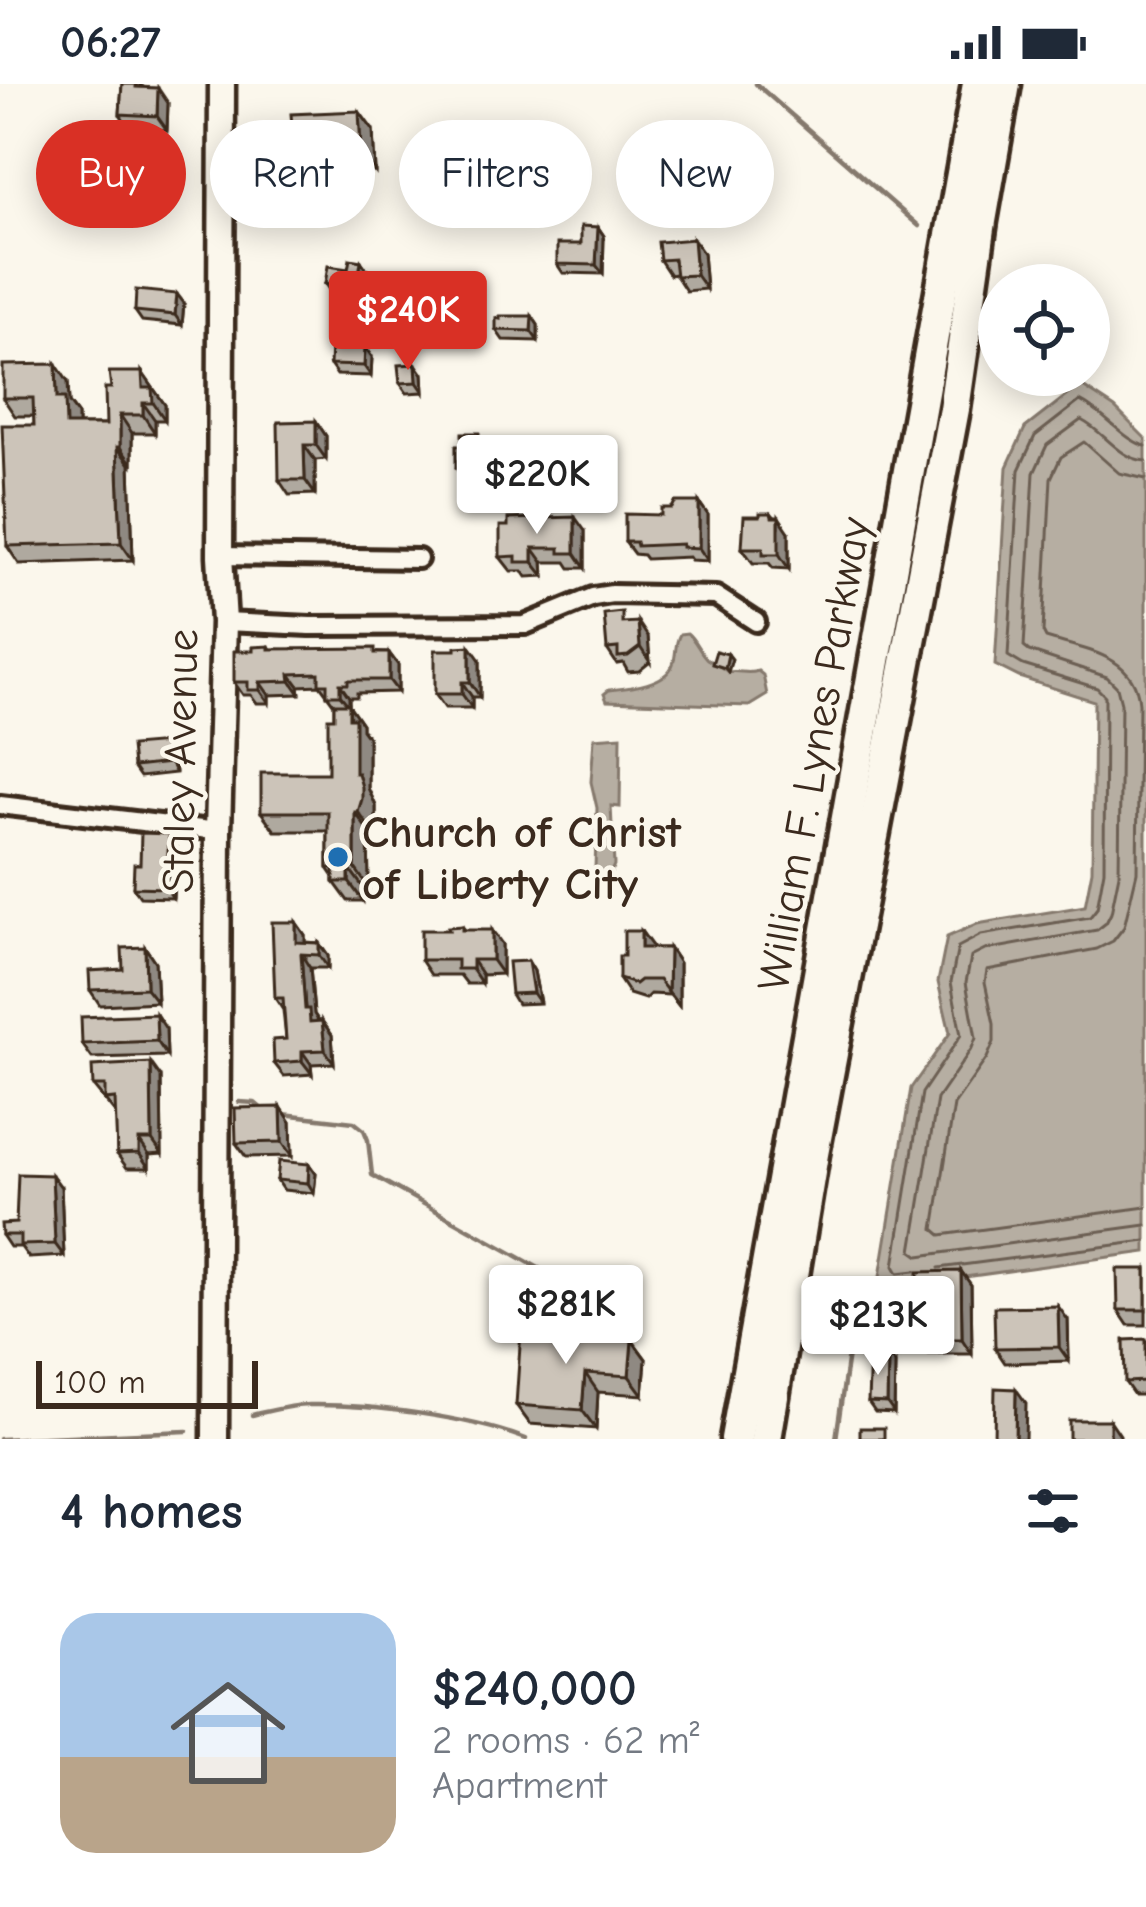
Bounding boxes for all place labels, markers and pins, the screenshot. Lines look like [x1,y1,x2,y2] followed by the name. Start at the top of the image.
[324,271,492,373] pin: $240K
[453,435,621,537] pin: $220K
[362,806,682,910] place label: Church of Christ of Liberty City
[325,844,351,870] marker: Church of Christ of Liberty City
[482,1265,650,1367] pin: $281K
[794,1276,962,1378] pin: $213K

